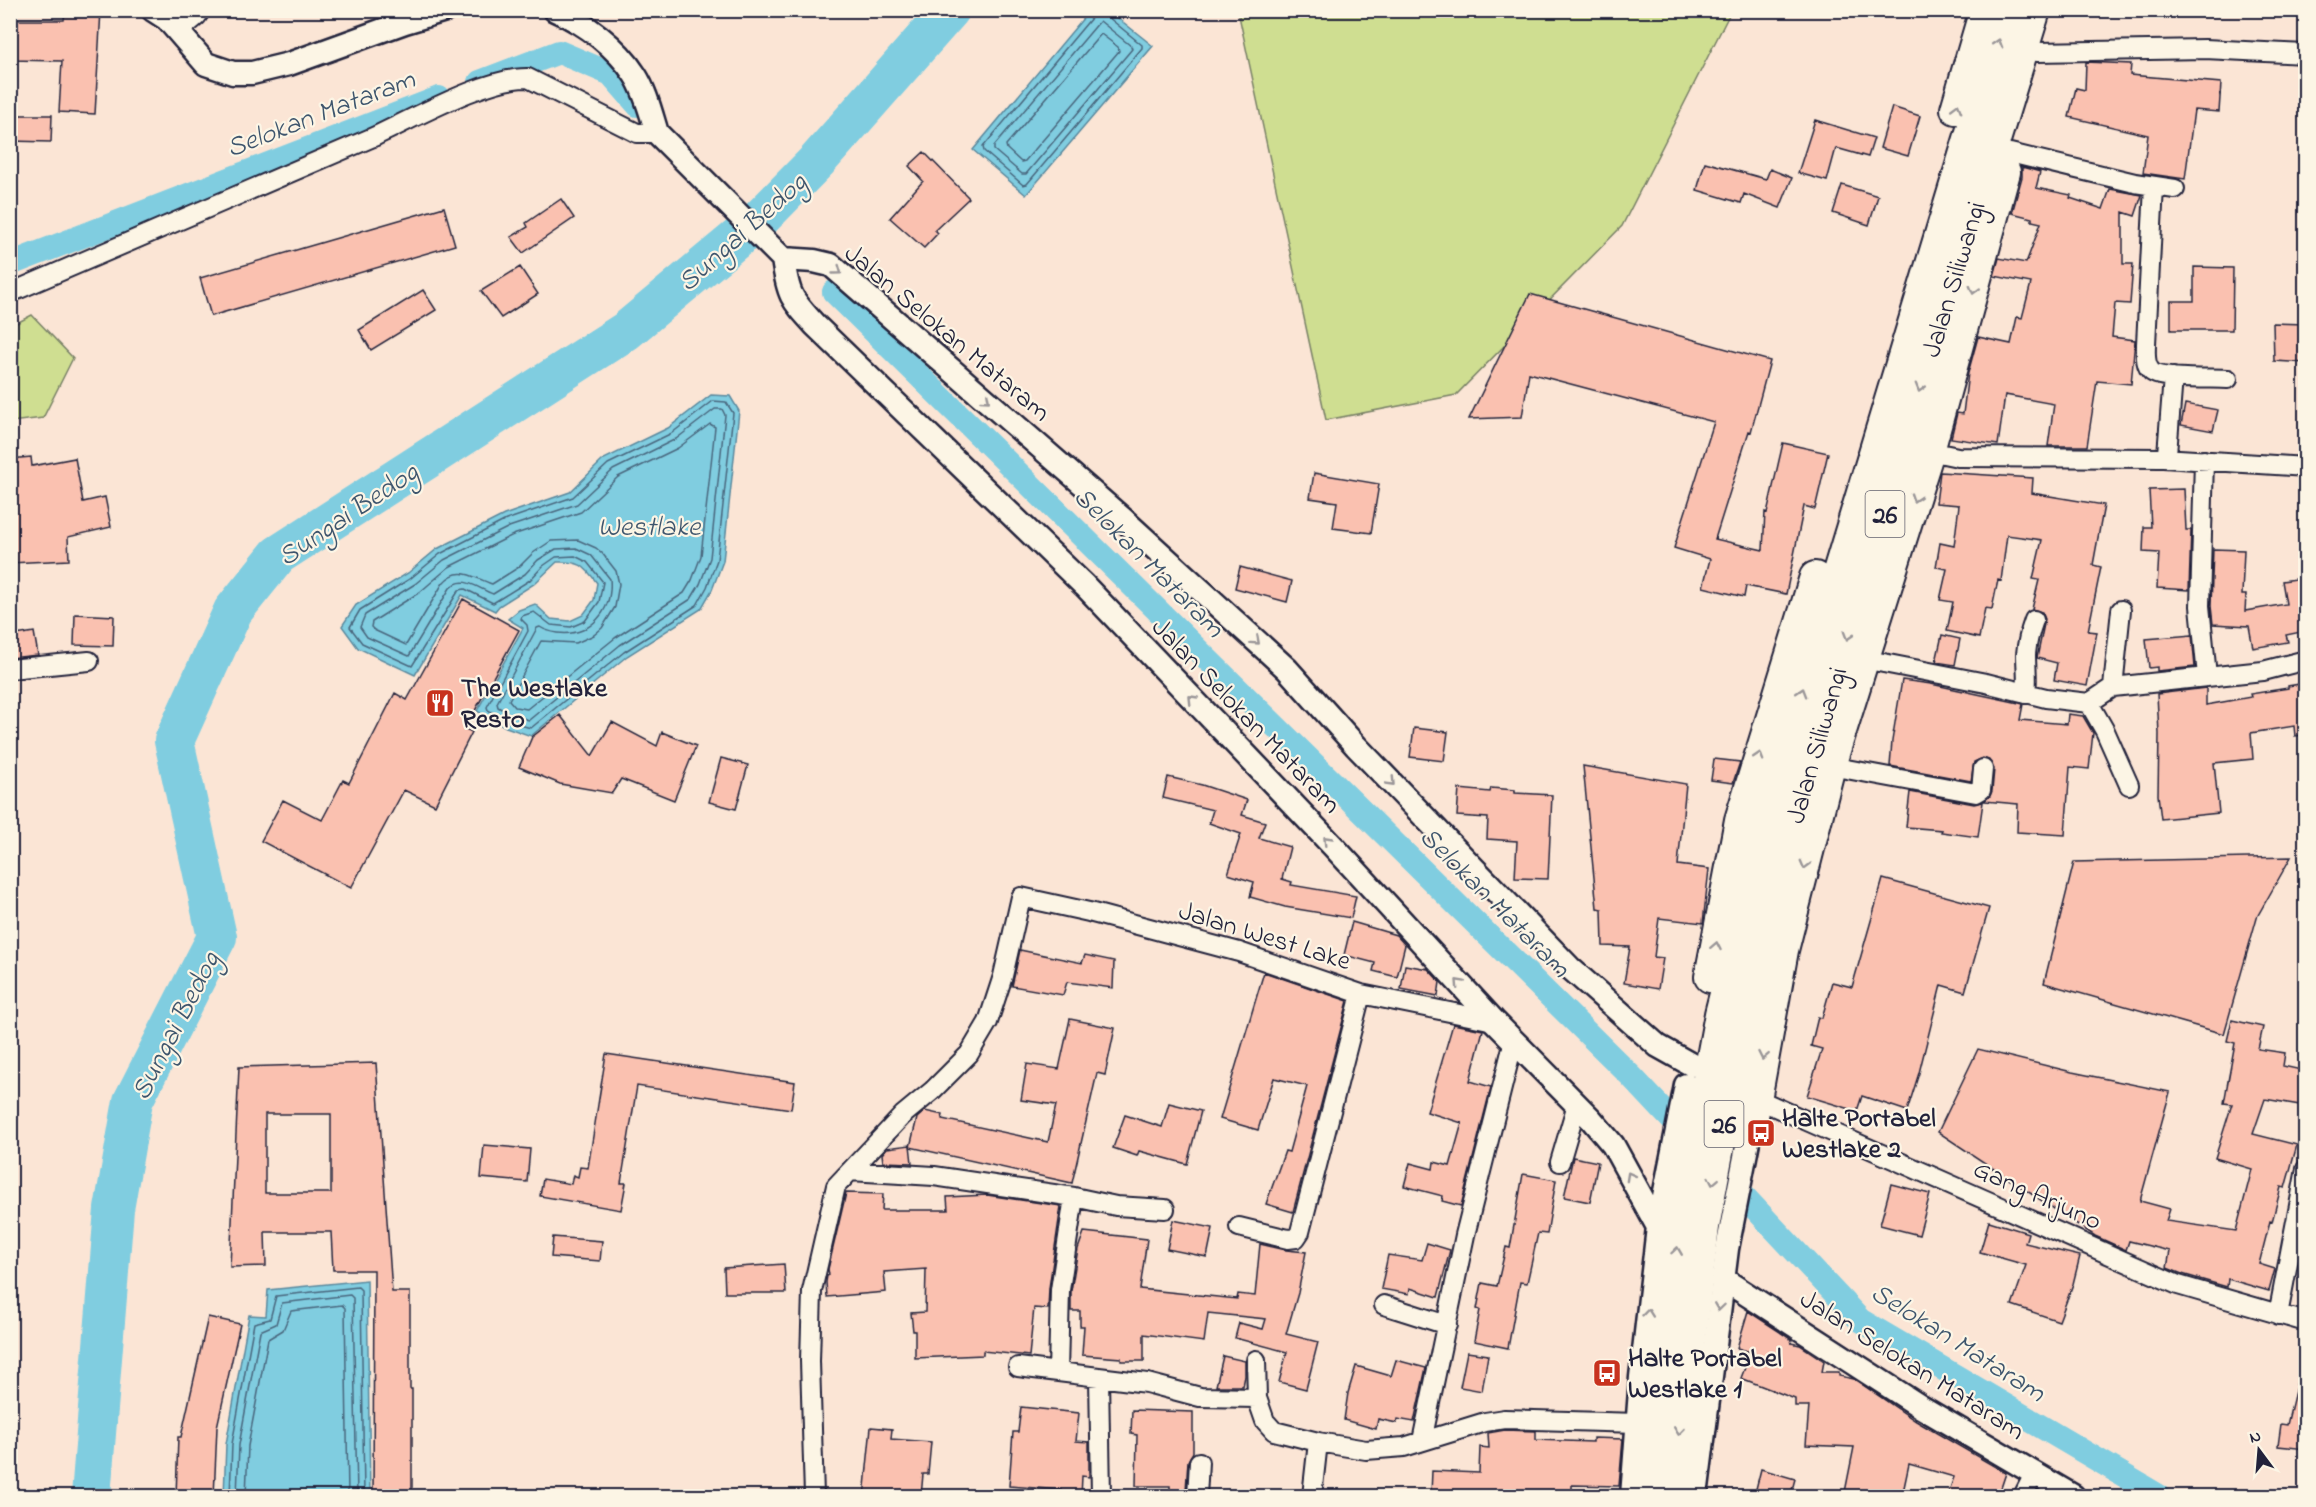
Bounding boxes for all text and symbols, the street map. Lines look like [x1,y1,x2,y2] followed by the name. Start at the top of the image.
[1990,38,2003,49] one-way arrow
[221,60,422,170] water label: Selokan Mataram
[1950,103,1962,114] one-way arrow
[670,163,818,303] water label: Sungai Bedog
[1913,197,1998,362] street label: Jalan Siliwangi
[835,236,1058,432] street label: Jalan Selokan Mataram
[832,264,843,275] one-way arrow
[1969,284,1981,295] one-way arrow
[1915,382,1927,393] one-way arrow
[979,392,990,403] one-way arrow
[270,453,429,578] water label: Sungai Bedog
[1063,479,1233,649] water label: Selokan Mataram
[1866,491,1904,537] road number: 26
[1909,492,1922,503] one-way arrow
[598,508,702,549] water label: Westlake
[1141,610,1349,823] street label: Jalan Selokan Mataram
[1843,630,1855,641] one-way arrow
[1249,634,1260,645] one-way arrow
[1777,663,1859,829] street label: Jalan Siliwangi
[461,670,608,740] place label: The Westlake Resto
[424,687,456,719] restaurant icon: The Westlake Resto
[1795,687,1807,698] one-way arrow
[1189,696,1200,707] one-way arrow
[1752,751,1764,762] one-way arrow
[1384,775,1395,786] one-way arrow
[1409,819,1579,989] water label: Selokan Mataram
[1323,837,1334,847] one-way arrow
[1800,860,1812,870] one-way arrow
[1173,893,1356,982] street label: Jalan West Lake
[1709,941,1722,951] one-way arrow
[122,944,233,1108] water label: Sungai Bedog
[1456,980,1467,991] one-way arrow
[1757,1050,1770,1060] one-way arrow
[1782,1100,1936,1170] place label: Halte Portabel Westlake 2
[1704,1101,1744,1147] road number: 26
[1745,1117,1777,1149] bus stop icon: Halte Portabel Westlake 2
[1967,1151,2107,1242] street label: Gang Arjuno
[1626,1172,1637,1182] one-way arrow
[1707,1175,1720,1185] one-way arrow
[1671,1246,1683,1255] one-way arrow
[1862,1274,2053,1414] water label: Selokan Mataram
[1791,1281,2032,1451] street label: Jalan Selokan Mataram
[1714,1302,1726,1311] one-way arrow
[1641,1308,1654,1317] one-way arrow
[1628,1340,1782,1410] place label: Halte Portabel Westlake 1
[1591,1357,1623,1389] bus stop icon: Halte Portabel Westlake 1
[2229,1420,2289,1480] north arrow
[2247,1424,2264,1451] text: N
[1673,1427,1685,1436] one-way arrow

